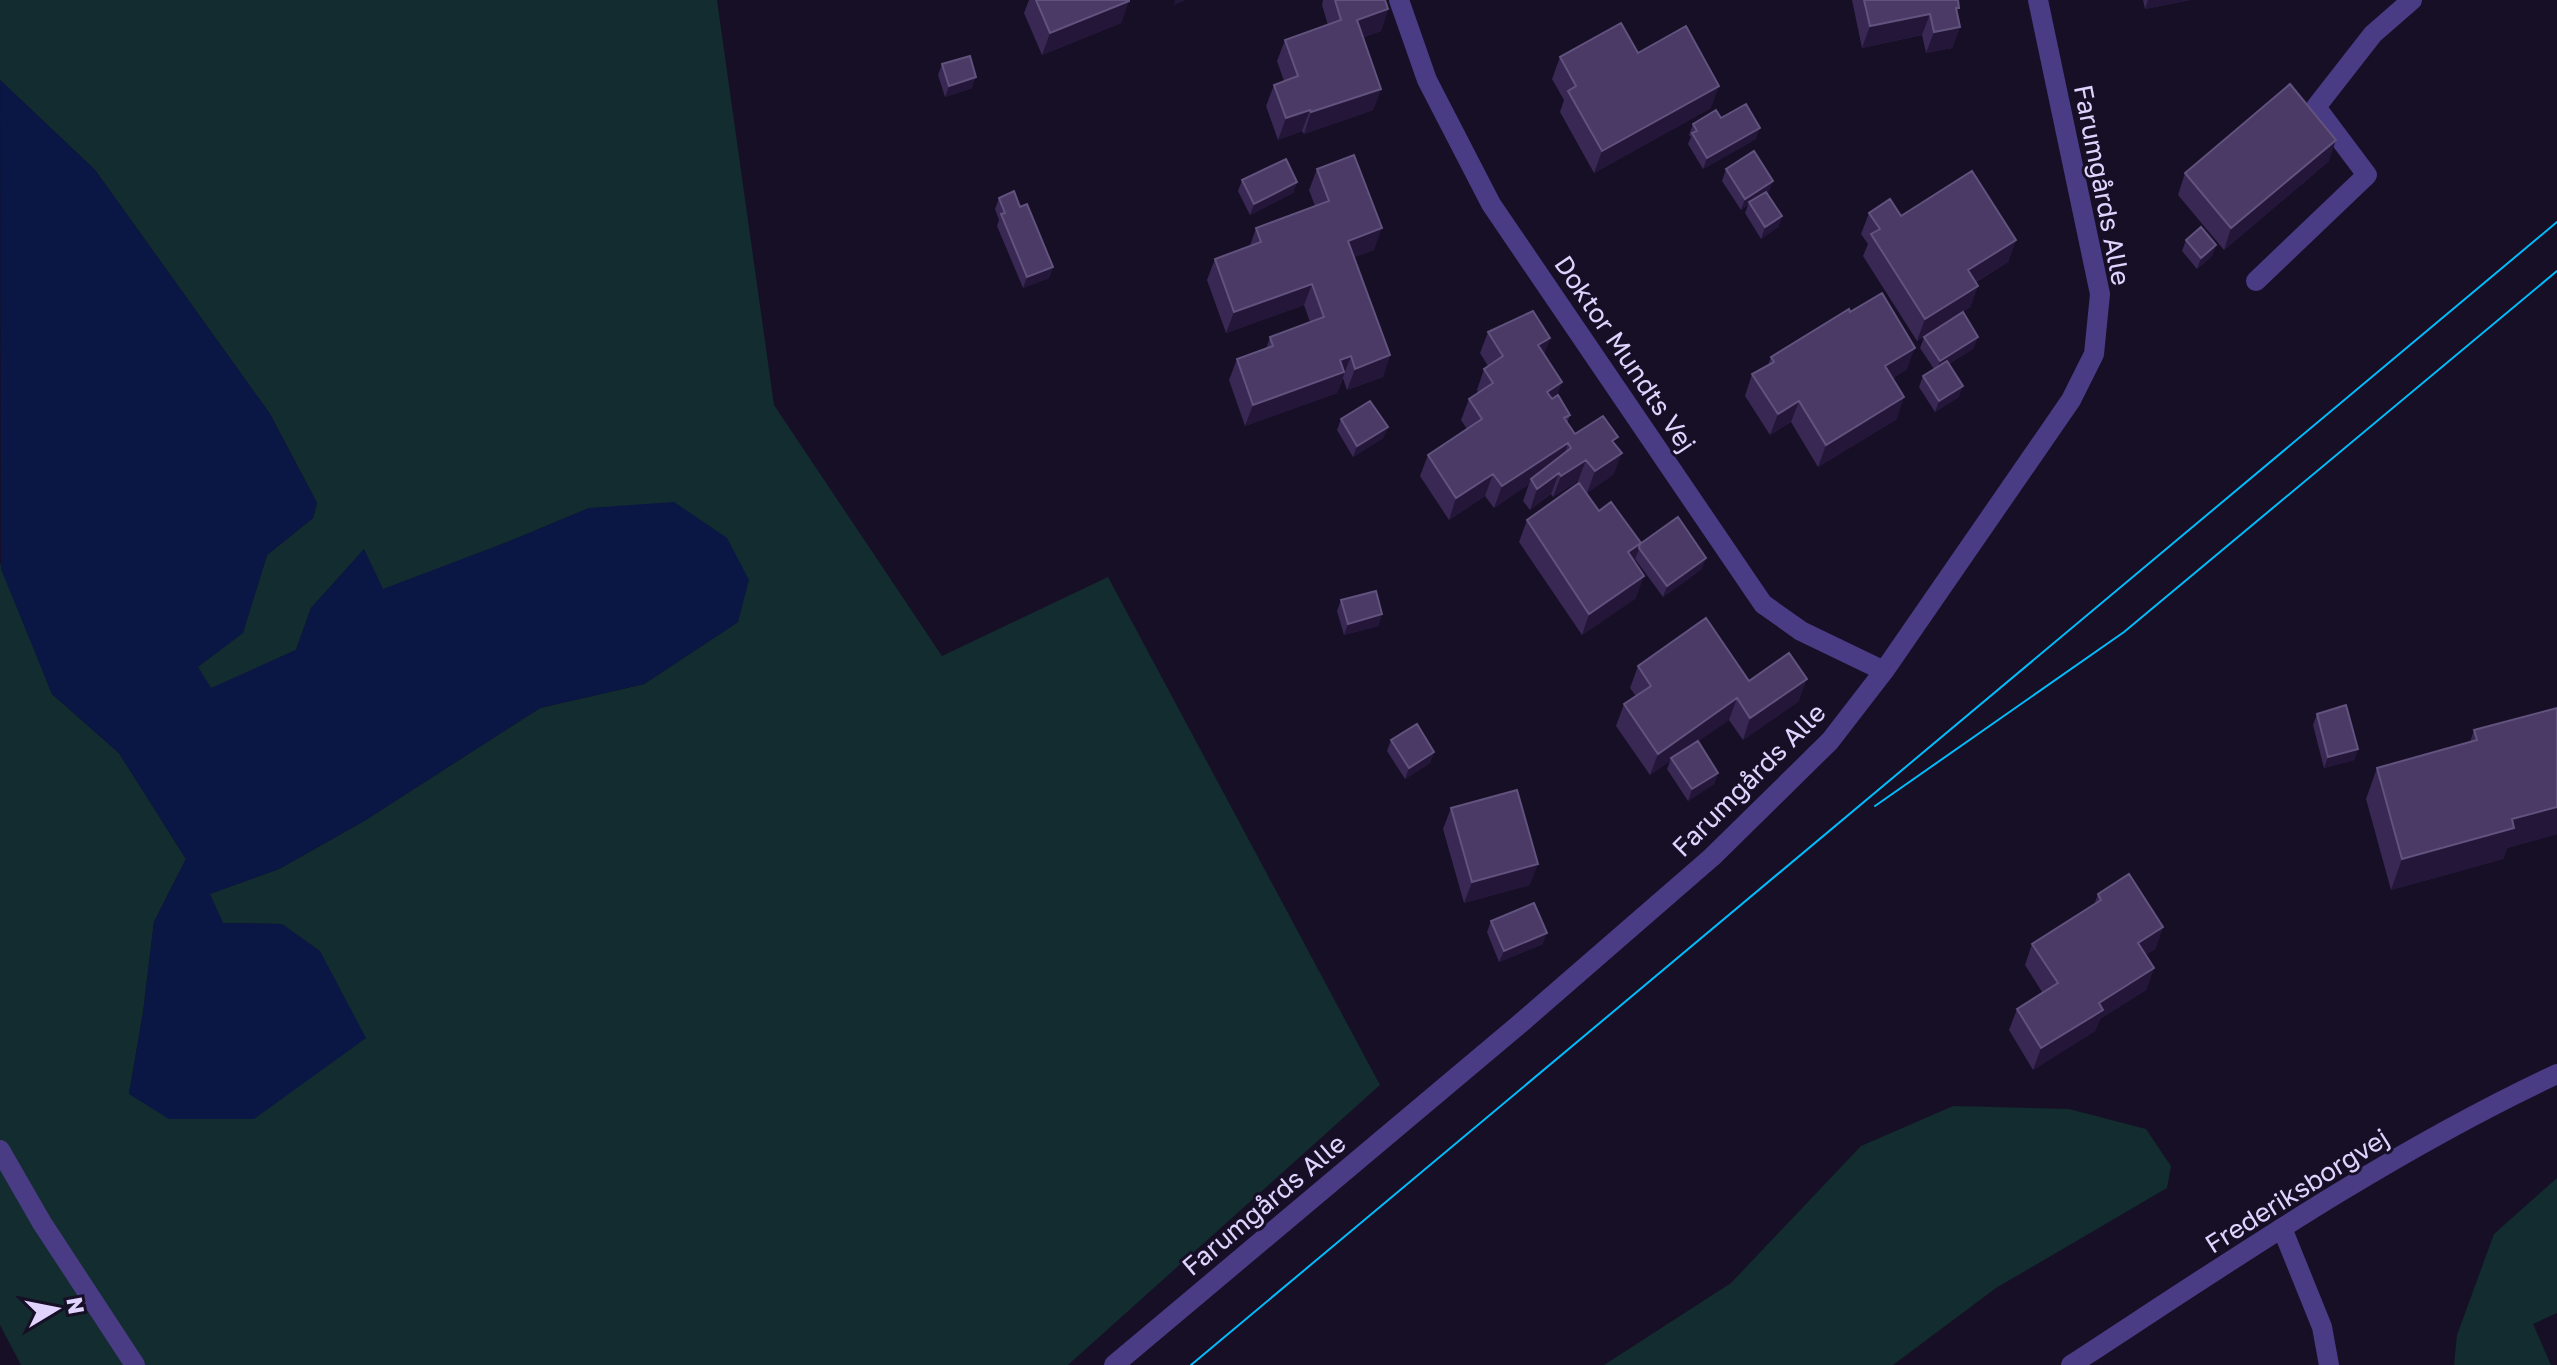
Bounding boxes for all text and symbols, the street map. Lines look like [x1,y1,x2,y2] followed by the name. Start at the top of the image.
[2068,82,2137,288] street label: Farumgårds Alle
[1548,250,1703,458] street label: Doktor Mundts Vej
[1666,697,1832,863] street label: Farumgårds Alle
[2199,1122,2394,1260] street label: Frederiksborgvej
[1176,1127,1352,1282] street label: Farumgårds Alle
[16,1269,96,1349] north arrow
[61,1295,91,1316] text: N

